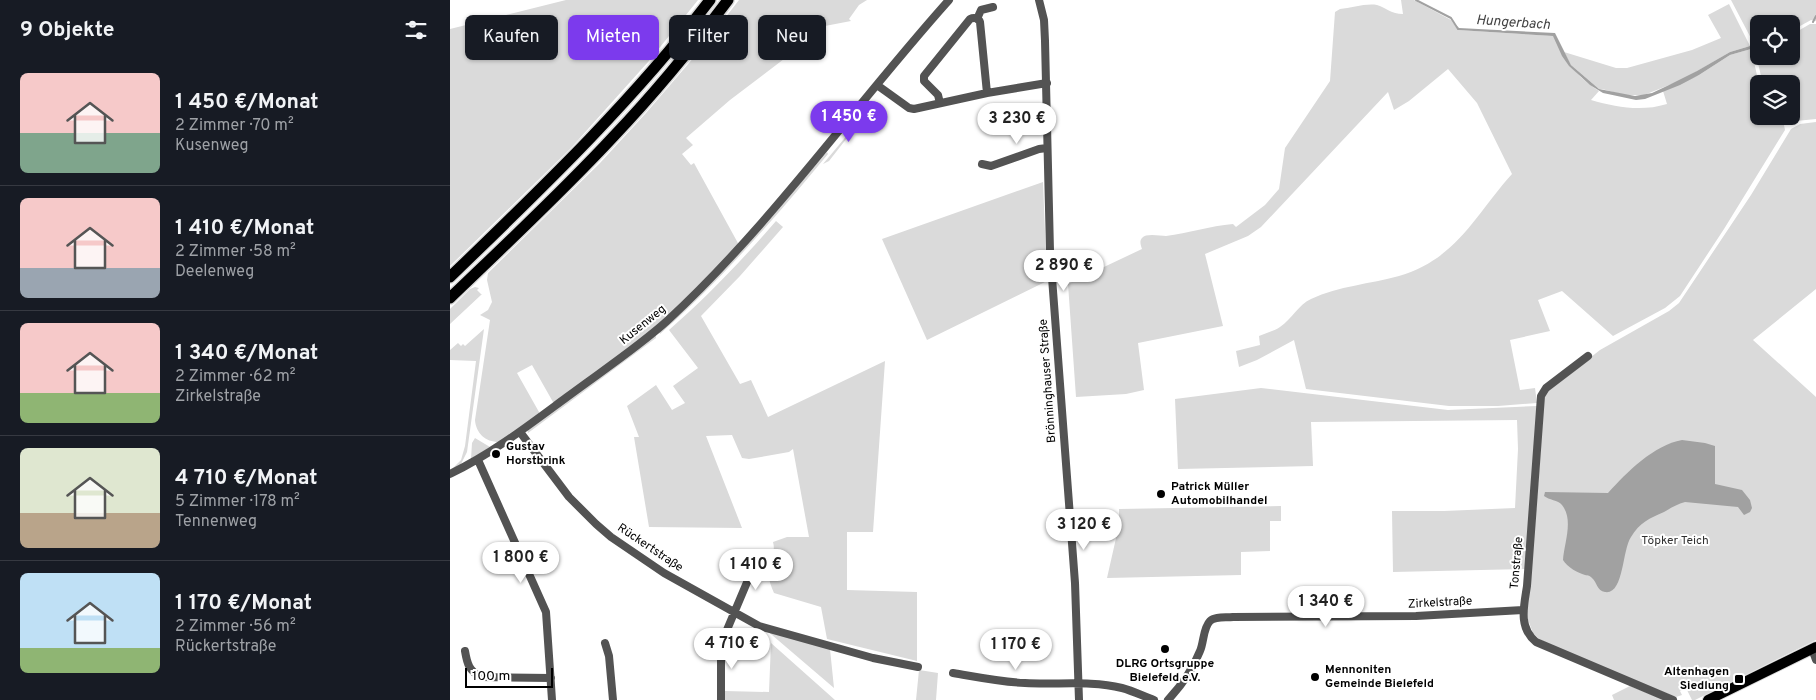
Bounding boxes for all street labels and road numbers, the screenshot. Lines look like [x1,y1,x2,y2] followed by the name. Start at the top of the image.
[617,301,669,349] street label: Kusenweg
[1036,319,1060,443] street label: Brönninghauser Straße
[614,520,686,576] street label: Rückertstraße
[1507,536,1527,590] street label: Tonstraße
[1407,593,1473,613] street label: Zirkelstraße

